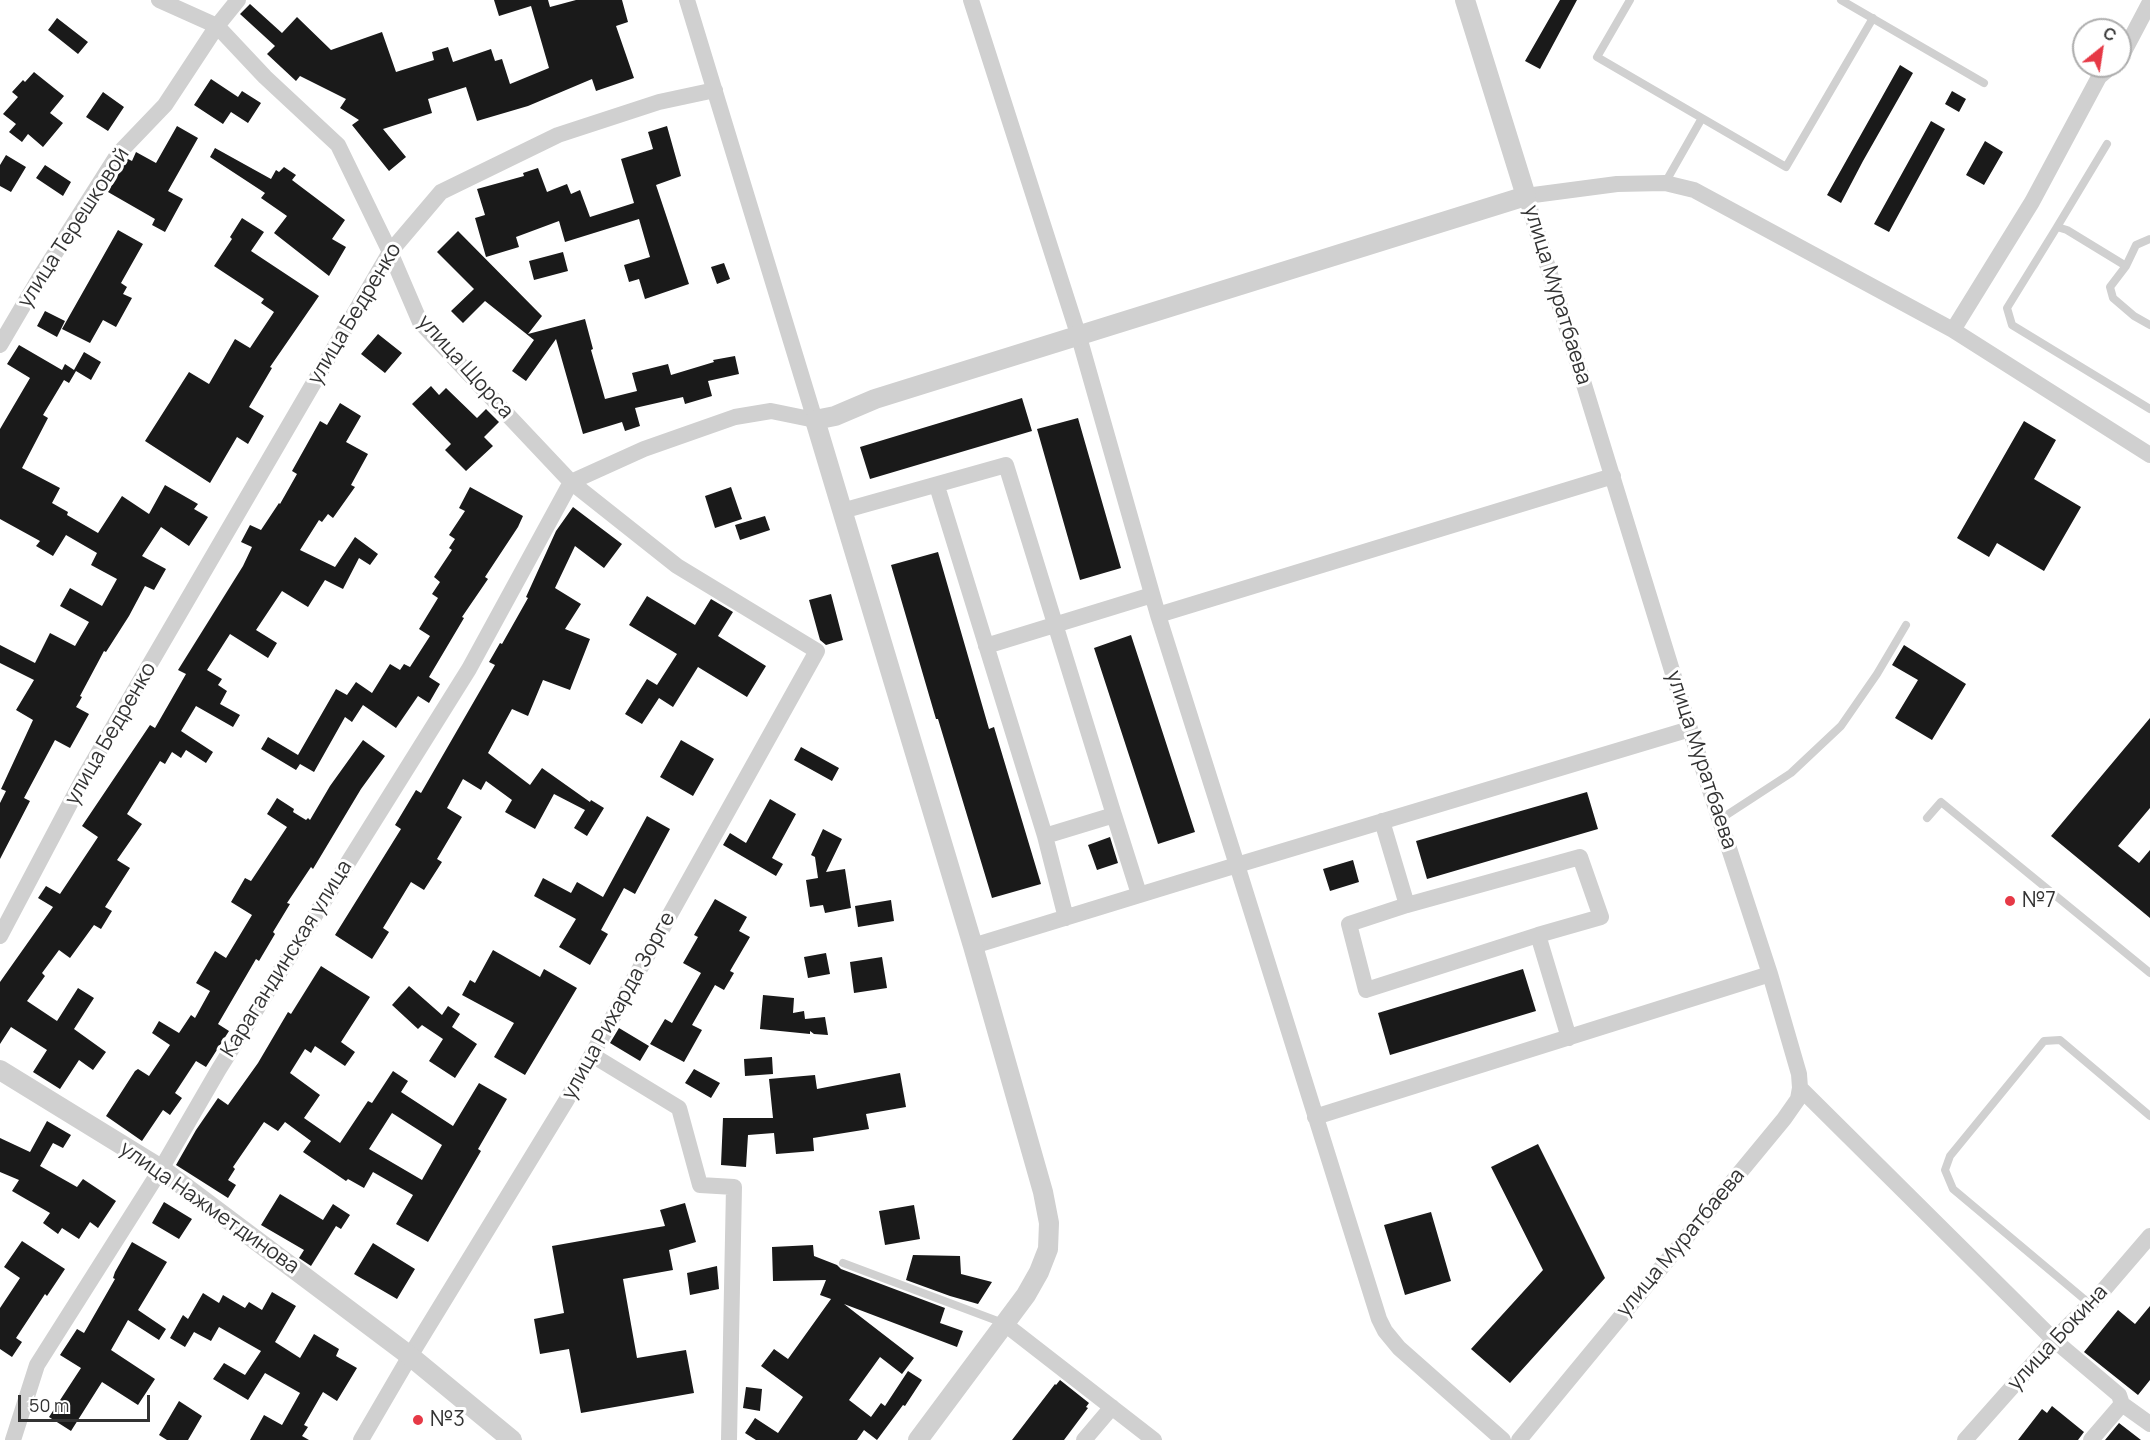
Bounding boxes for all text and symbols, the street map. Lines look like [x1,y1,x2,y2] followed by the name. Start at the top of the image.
[2072,18,2132,78] north arrow
[2099,22,2121,47] text: С
[13,143,135,313] street label: улица Терешковой
[1518,202,1596,388] street label: улица Муратбаева
[303,239,407,389] street label: улица Бедренко
[412,310,518,424] street label: улица Щорса
[60,658,162,810] street label: улица Бедренко
[1660,668,1742,852] street label: улица Муратбаева
[216,856,358,1062] street label: Карагандинская улица
[2022,888,2056,914] place label: №7
[2003,894,2017,908] marker: №7
[557,908,681,1104] street label: улица Рихарда Зорге
[114,1136,304,1280] street label: улица Нажметдинова
[1612,1164,1750,1322] street label: улица Муратбаева
[2003,1280,2113,1396] street label: улица Бокина
[21,1383,153,1421] scale bar
[29,1393,69,1417] text: 50 m
[430,1407,465,1433] place label: №3
[411,1413,425,1427] marker: №3

